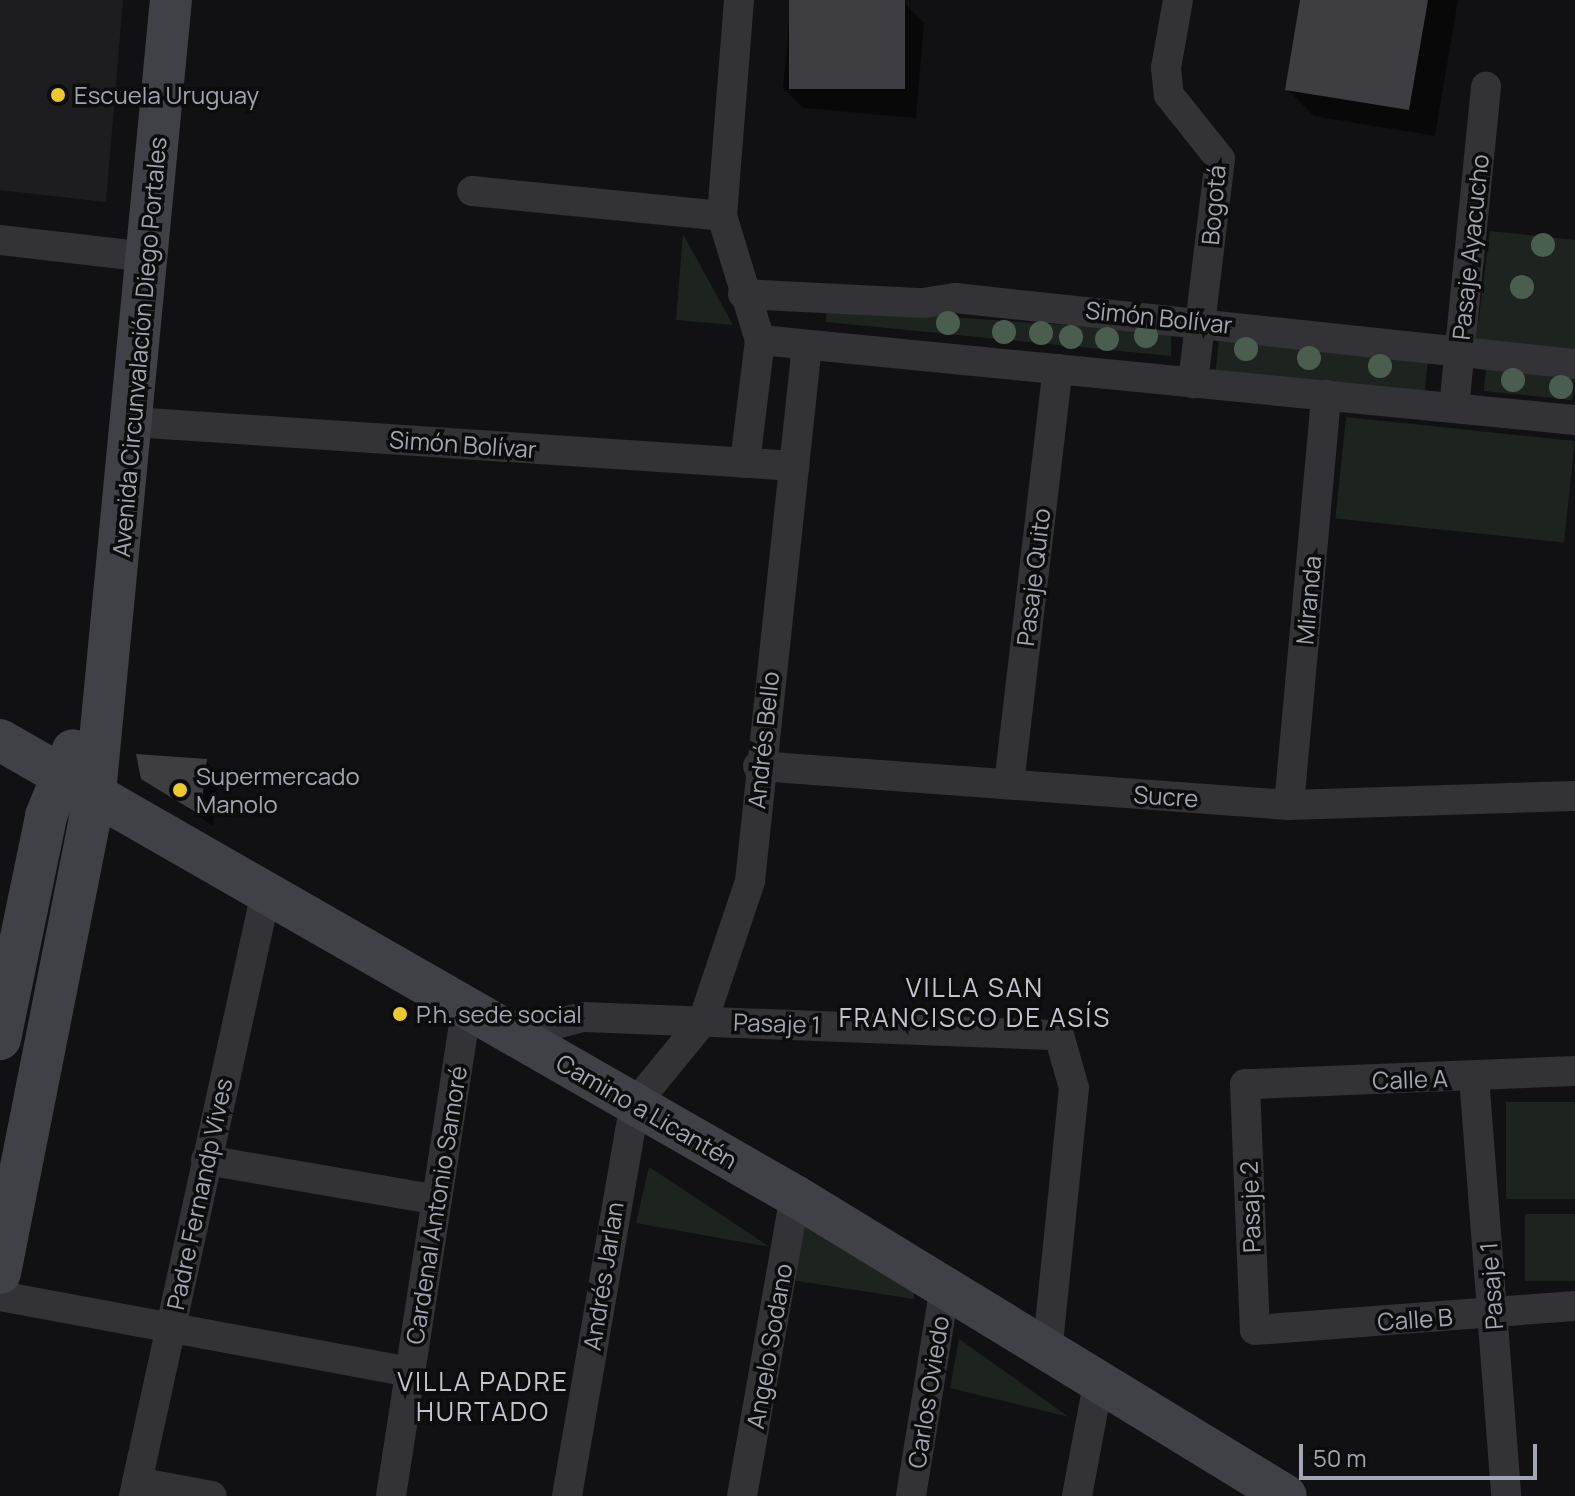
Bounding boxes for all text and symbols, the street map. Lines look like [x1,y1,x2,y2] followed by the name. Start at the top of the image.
[74,81,259,109] place label: Escuela Uruguay
[49,86,67,104] marker: Escuela Uruguay
[106,136,172,558] street label: Avenida Circunvalación Diego Portales
[1446,153,1494,341] street label: Pasaje Ayacucho
[1195,164,1231,246] street label: Bogotá
[1084,295,1234,339] street label: Simón Bolívar
[388,424,538,464] street label: Simón Bolívar
[1010,506,1056,648] street label: Pasaje Quito
[1290,554,1326,646] street label: Miranda
[741,670,785,810] street label: Andrés Bello
[196,762,360,818] place label: Supermercado Manolo
[1133,779,1199,813] street label: Sucre
[171,781,189,799] marker: Supermercado Manolo
[839,972,1111,1034] district label: VILLA SAN FRANCISCO DE ASÍS
[416,1000,582,1028] place label: P.h. sede social
[391,1005,409,1023] marker: P.h. sede social
[733,1007,821,1039] street label: Pasaje 1
[551,1048,743,1174] street label: Camino a Licantén
[1372,1063,1448,1095] street label: Calle A
[400,1064,472,1346] street label: Cardenal Antonio Samoré
[160,1076,238,1312] street label: Padre Fernandp Vives
[1234,1161,1266,1253] street label: Pasaje 2
[577,1200,629,1352] street label: Andrés Jarlan
[1474,1241,1508,1331] street label: Pasaje 1
[740,1261,798,1431] street label: Angelo Sodano
[1376,1302,1454,1336] street label: Calle B
[902,1314,954,1470] street label: Carlos Oviedo
[397,1366,569,1428] district label: VILLA PADRE HURTADO
[1303,1428,1541,1478] scale bar
[1313,1441,1367,1474] text: 50 m

